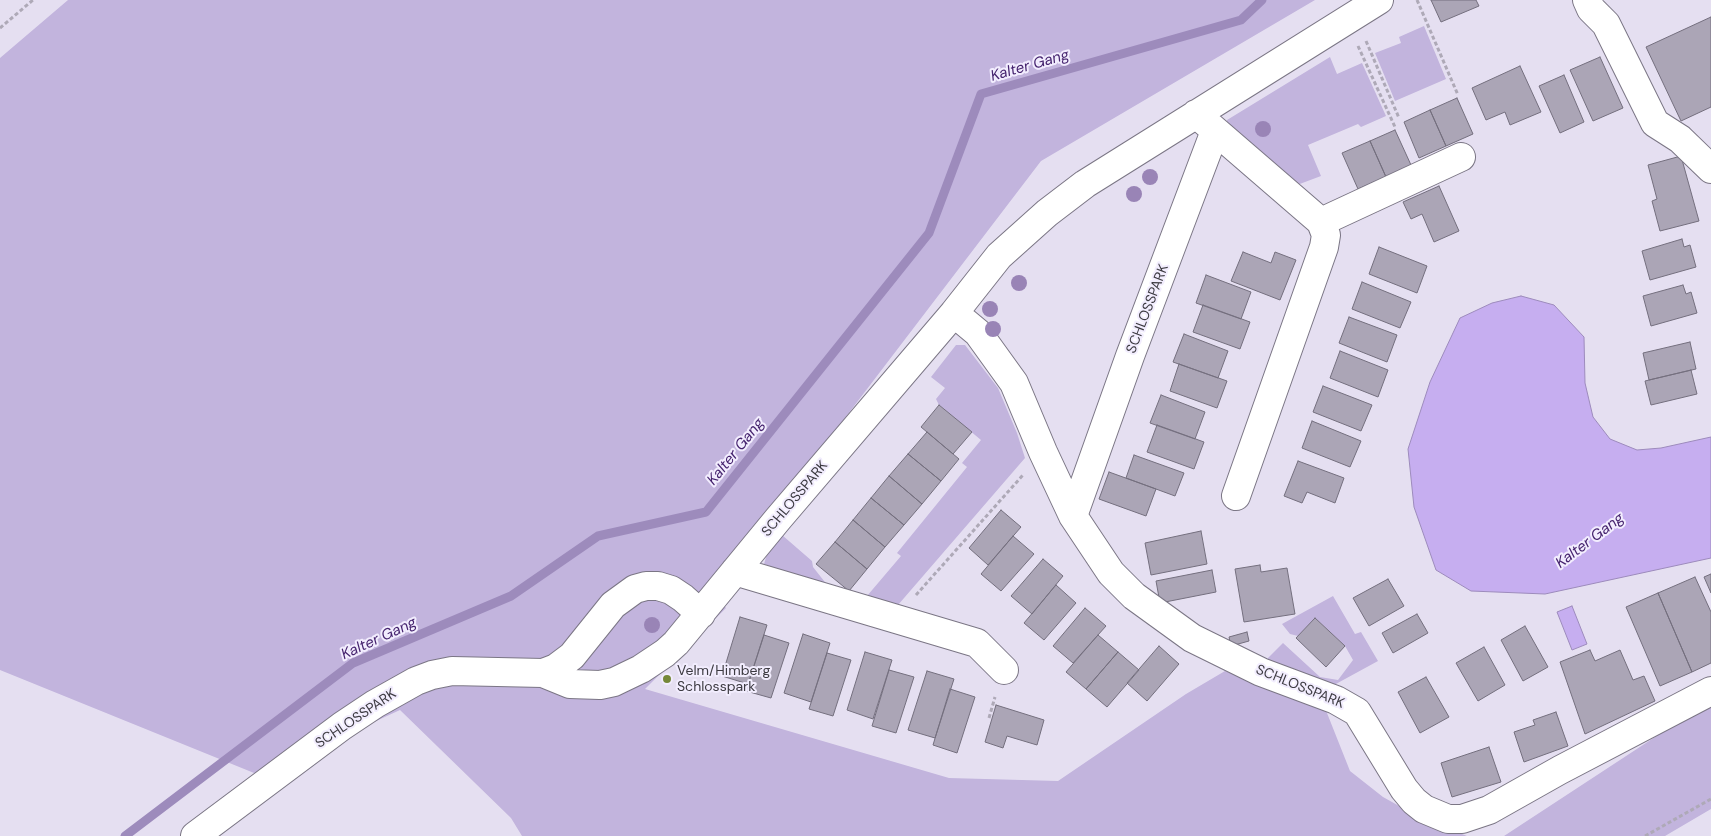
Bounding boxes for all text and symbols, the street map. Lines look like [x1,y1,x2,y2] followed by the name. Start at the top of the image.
[989,46,1071,86] water label: Kalter Gang
[1123,262,1173,356] street label: SCHLOSSPARK
[704,415,768,489] water label: Kalter Gang
[758,458,832,540] street label: SCHLOSSPARK
[1552,510,1628,572] water label: Kalter Gang
[339,614,419,664] water label: Kalter Gang
[1253,662,1347,712] street label: SCHLOSSPARK
[677,663,770,696] place label: Velm/Himberg Schlosspark
[661,673,673,685] marker: Velm/Himberg Schlosspark
[312,686,400,752] street label: SCHLOSSPARK

